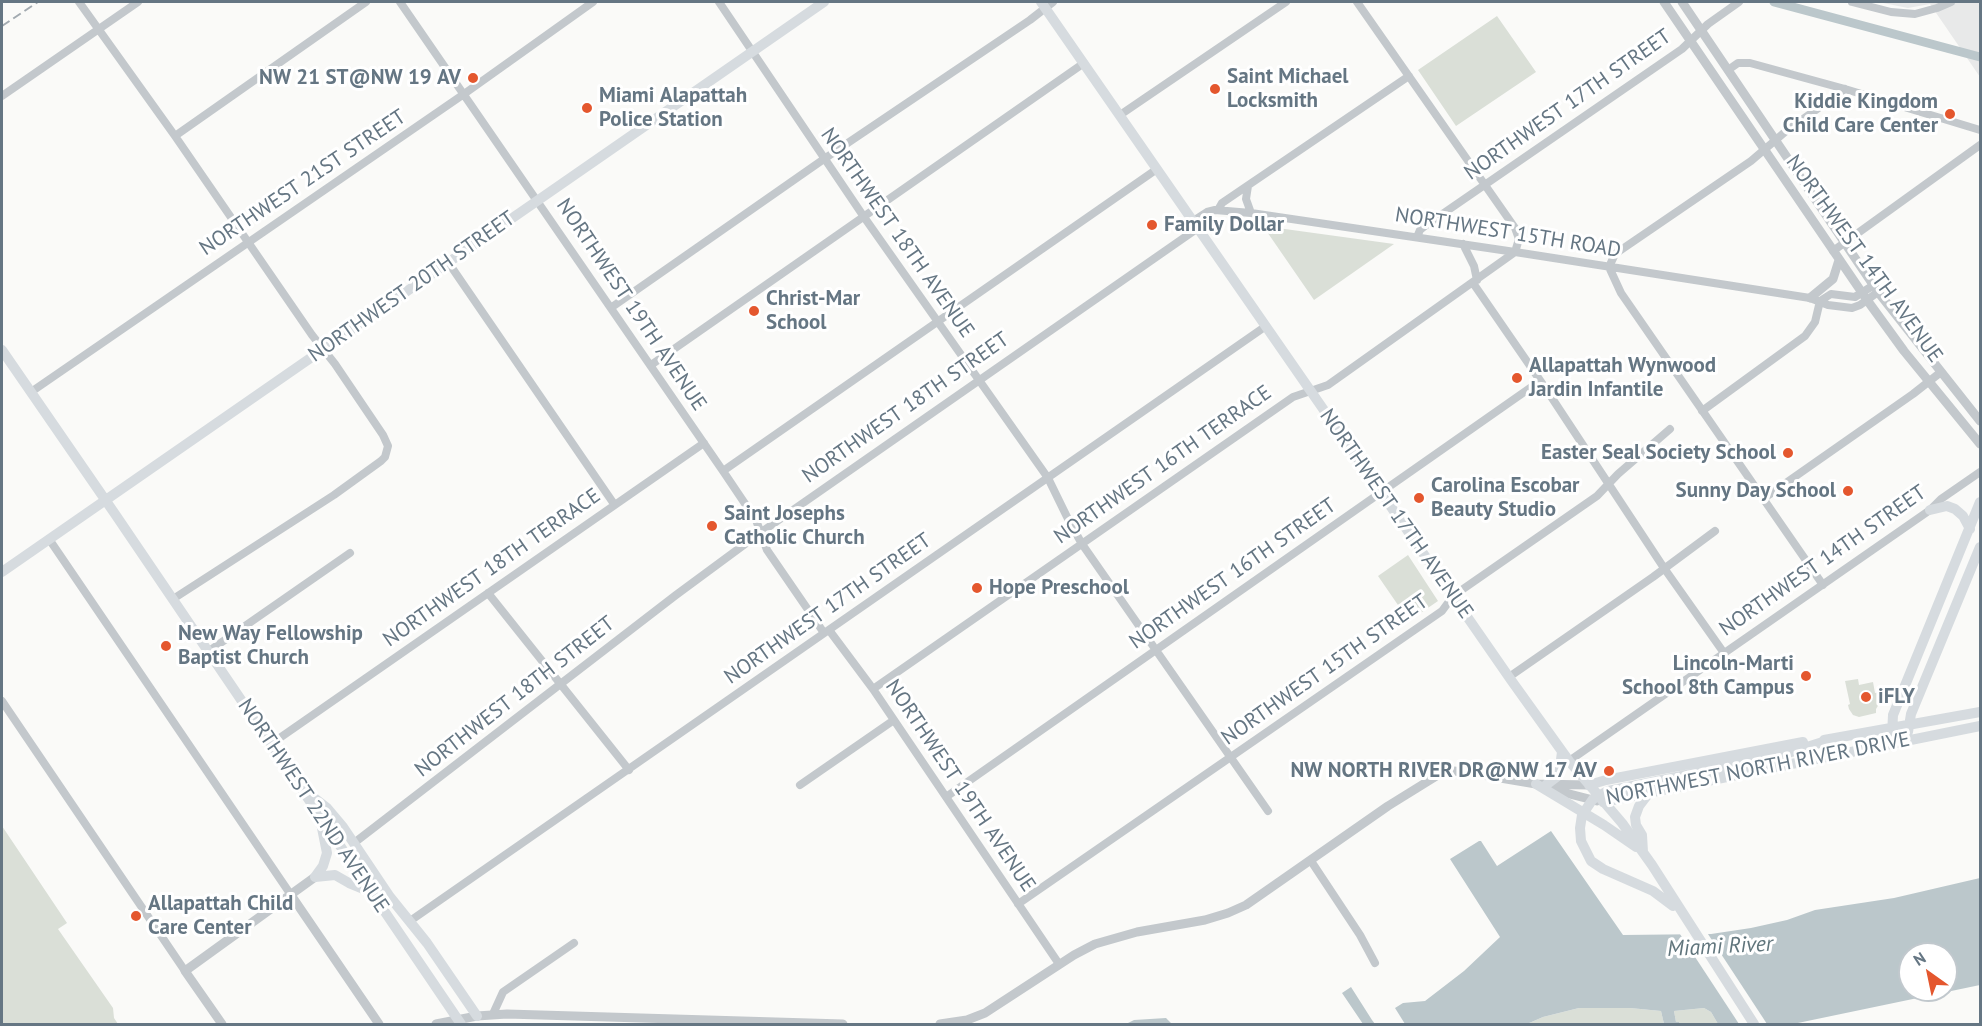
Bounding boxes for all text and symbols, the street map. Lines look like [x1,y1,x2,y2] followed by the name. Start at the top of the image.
[1460,24,1676,186] street label: NORTHWEST 17TH STREET
[1227,64,1349,114] place label: Saint Michael Locksmith
[259,65,461,91] place label: NW 21 ST@NW 19 AV
[466,71,480,85] marker: NW 21 ST@NW 19 AV
[1208,82,1222,96] marker: Saint Michael Locksmith
[599,83,747,133] place label: Miami Alapattah Police Station
[1783,89,1938,139] place label: Kiddie Kingdom Child Care Center
[580,101,594,115] marker: Miami Alapattah Police Station
[195,105,411,261] street label: NORTHWEST 21ST STREET
[1943,107,1957,121] marker: Kiddie Kingdom Child Care Center
[815,123,979,343] street label: NORTHWEST 18TH AVENUE
[1780,150,1948,368] street label: NORTHWEST 14TH AVENUE
[551,194,711,416] street label: NORTHWEST 19TH AVENUE
[1393,203,1623,263] street label: NORTHWEST 15TH ROAD
[304,206,520,368] street label: NORTHWEST 20TH STREET
[1164,212,1284,238] place label: Family Dollar
[1145,218,1159,232] marker: Family Dollar
[766,286,860,336] place label: Christ-Mar School
[747,304,761,318] marker: Christ-Mar School
[798,327,1014,489] street label: NORTHWEST 18TH STREET
[1529,353,1716,403] place label: Allapattah Wynwood Jardin Infantile
[1510,371,1524,385] marker: Allapattah Wynwood Jardin Infantile
[1050,380,1276,550] street label: NORTHWEST 16TH TERRACE
[1314,404,1478,624] street label: NORTHWEST 17TH AVENUE
[1541,440,1776,466] place label: Easter Seal Society School
[1781,446,1795,460] marker: Easter Seal Society School
[1431,473,1579,523] place label: Carolina Escobar Beauty Studio
[1676,478,1836,504] place label: Sunny Day School
[1715,480,1931,642] street label: NORTHWEST 14TH STREET
[379,483,605,653] street label: NORTHWEST 18TH TERRACE
[1841,484,1855,498] marker: Sunny Day School
[1412,491,1426,505] marker: Carolina Escobar Beauty Studio
[1125,493,1341,655] street label: NORTHWEST 16TH STREET
[724,501,865,551] place label: Saint Josephs Catholic Church
[705,519,719,533] marker: Saint Josephs Catholic Church
[720,528,936,690] street label: NORTHWEST 17TH STREET
[989,575,1129,601] place label: Hope Preschool
[970,581,984,595] marker: Hope Preschool
[1217,589,1433,751] street label: NORTHWEST 15TH STREET
[410,611,620,783] street label: NORTHWEST 18TH STREET
[178,621,363,671] place label: New Way Fellowship Baptist Church
[159,639,173,653] marker: New Way Fellowship Baptist Church
[1622,651,1794,701] place label: Lincoln-Marti School 8th Campus
[1799,669,1813,683] marker: Lincoln-Marti School 8th Campus
[880,675,1040,897] street label: NORTHWEST 19TH AVENUE
[1878,684,1915,710] place label: iFLY
[1859,690,1873,704] marker: iFLY
[232,694,394,918] street label: NORTHWEST 22ND AVENUE
[1604,727,1912,811] street label: NORTHWEST NORTH RIVER DRIVE
[1290,758,1597,784] place label: NW NORTH RIVER DR@NW 17 AV
[1602,764,1616,778] marker: NW NORTH RIVER DR@NW 17 AV
[148,891,293,941] place label: Allapattah Child Care Center
[129,909,143,923] marker: Allapattah Child Care Center
[1666,931,1774,963] water label: Miami River
[1898,942,1958,1002] north arrow
[1909,947,1929,970] text: N

